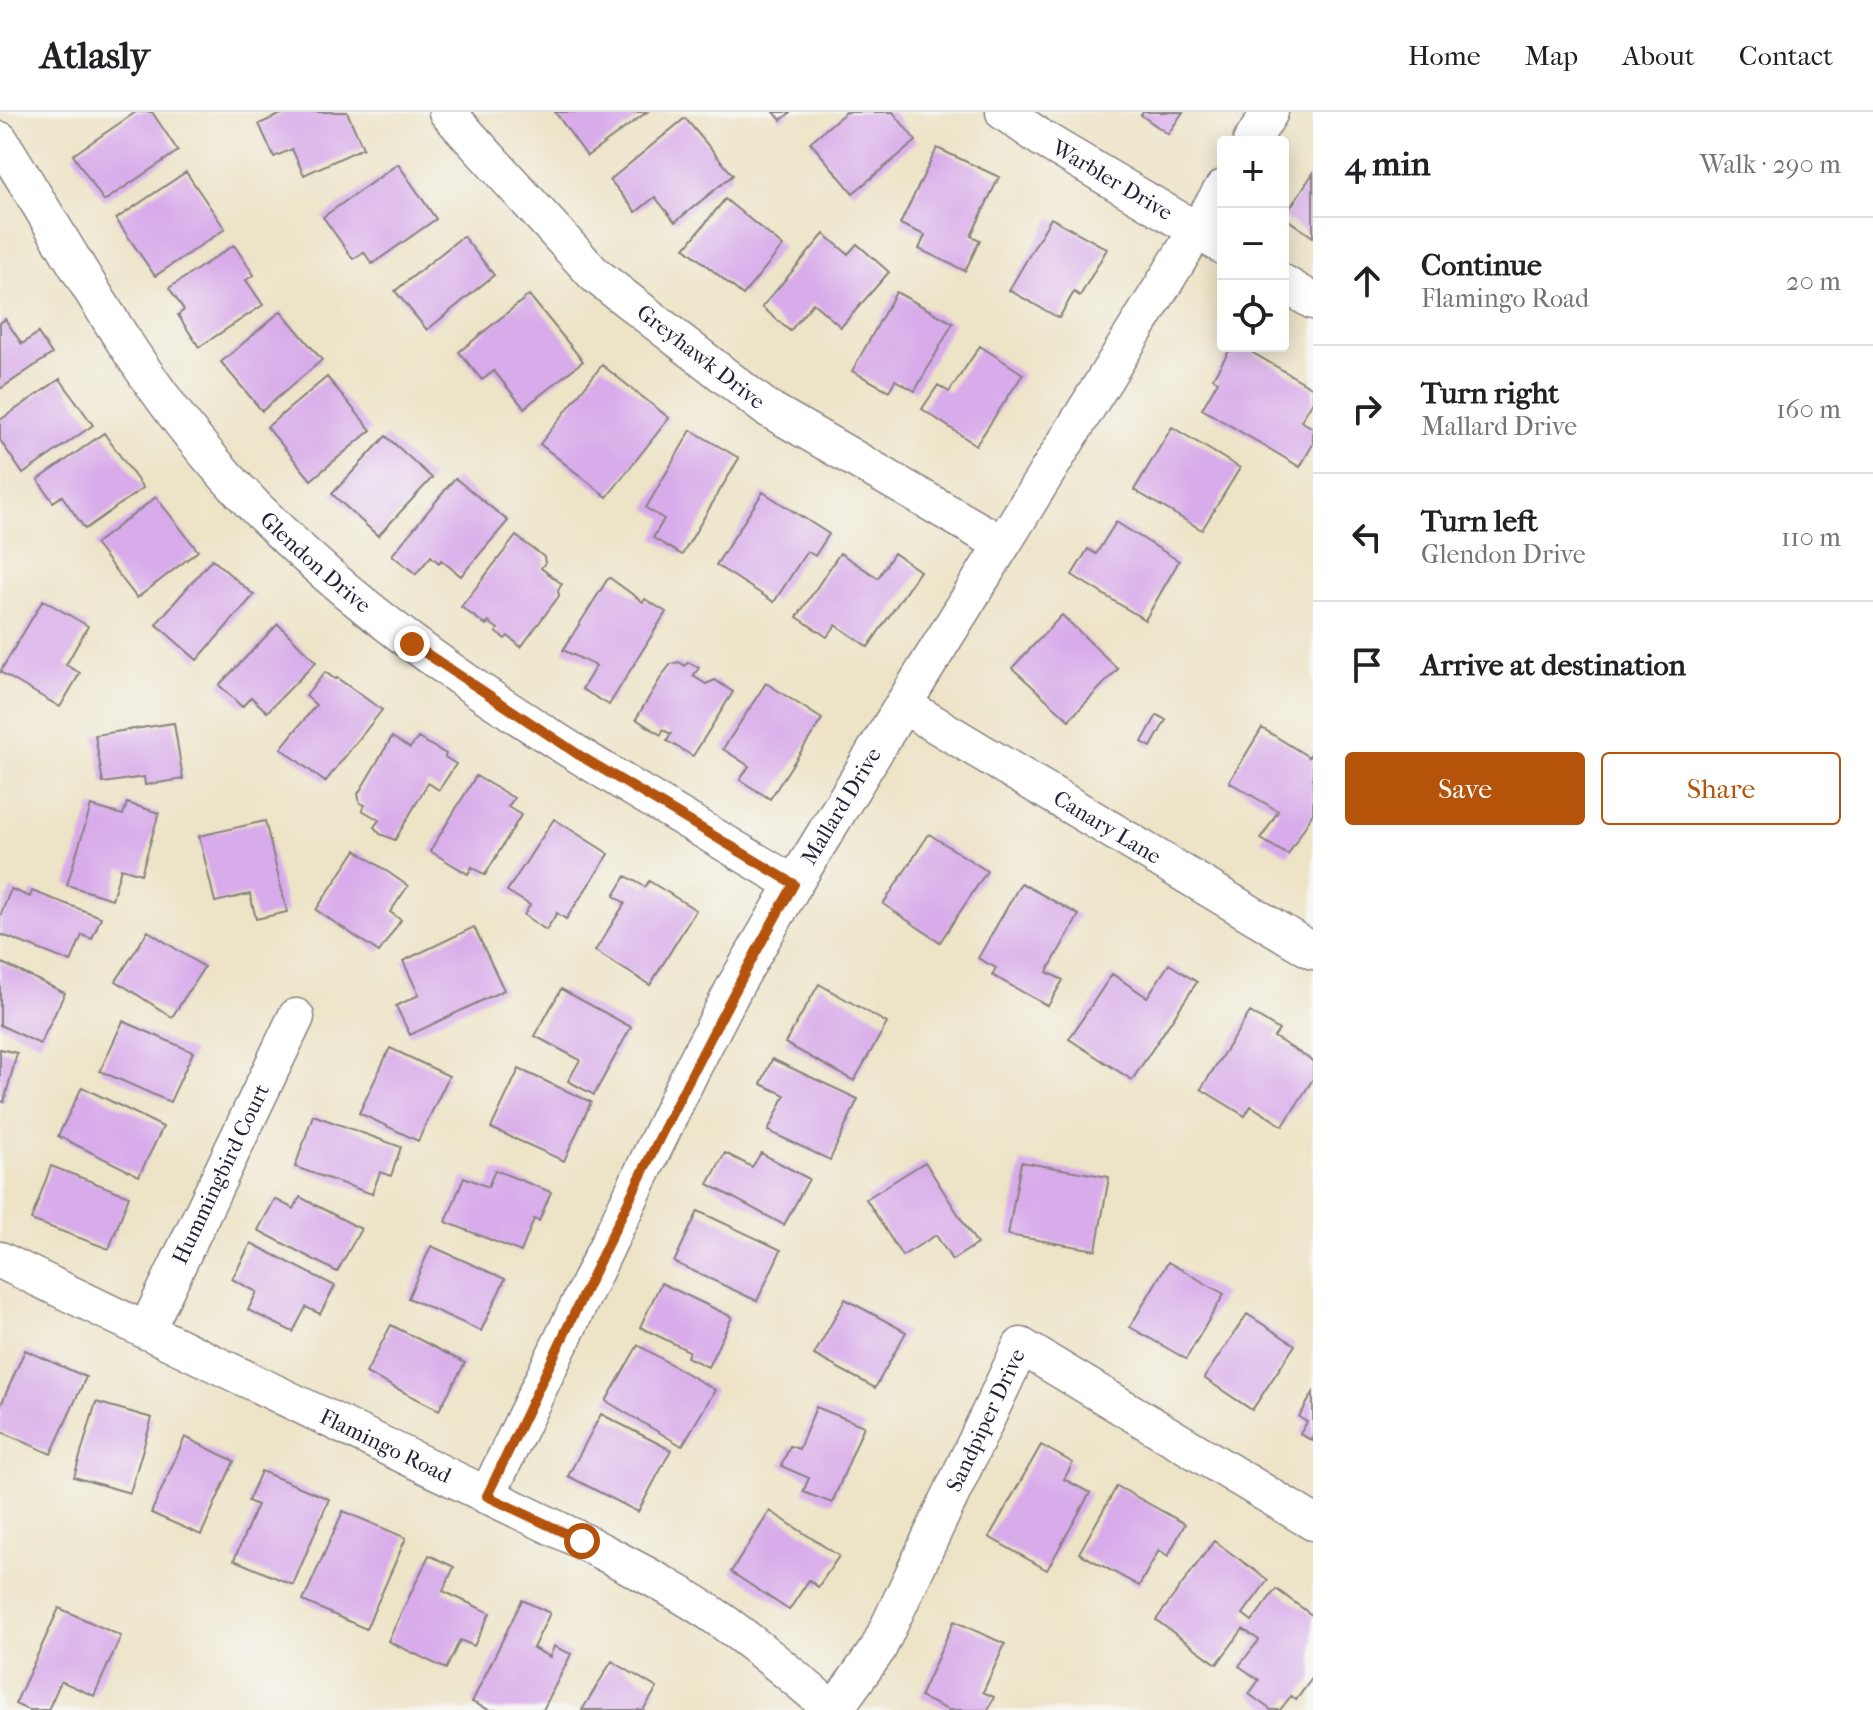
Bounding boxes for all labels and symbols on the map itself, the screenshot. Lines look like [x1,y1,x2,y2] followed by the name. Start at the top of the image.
[1046,134,1177,226] street label: Warbler Drive
[632,299,770,415] street label: Greyhawk Drive
[255,506,376,619] street label: Glendon Drive
[394,626,430,662] route end
[796,743,887,870] street label: Mallard Drive
[1049,785,1166,870] street label: Canary Lane
[167,1080,275,1268] street label: Hummingbird Court
[941,1345,1031,1496] street label: Sandpiper Drive
[316,1403,456,1489] street label: Flamingo Road
[564,1523,600,1559] route start

